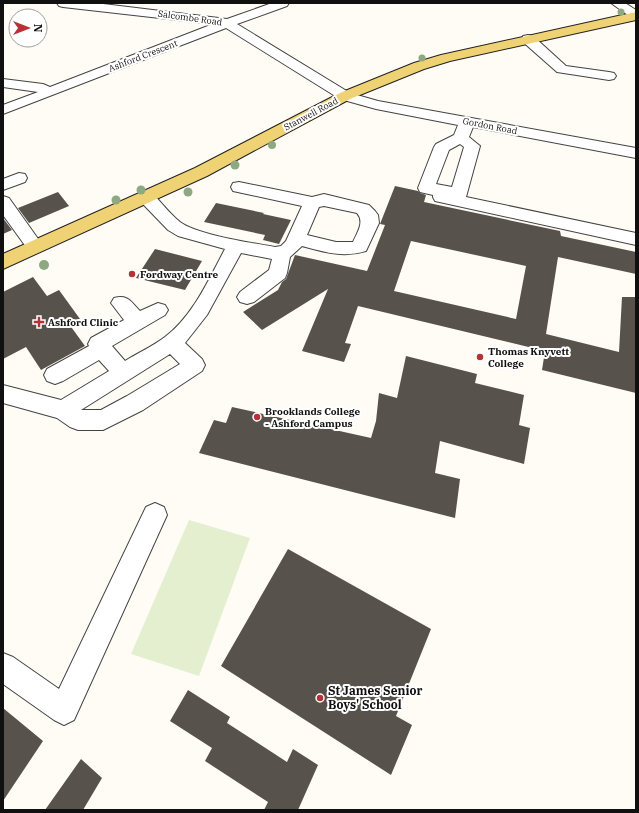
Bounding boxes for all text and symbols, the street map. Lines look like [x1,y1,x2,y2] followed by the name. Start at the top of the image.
[8,8,48,48] north arrow
[157,8,224,28] street label: Salcombe Road
[31,24,45,33] text: N
[107,37,179,74] street label: Ashford Crescent
[282,94,340,132] street label: Stanwell Road
[462,115,519,136] street label: Gordon Road
[140,268,219,281] place label: Fordway Centre
[127,269,137,279] marker: Fordway Centre
[33,316,45,328] marker: Ashford Clinic
[48,316,119,329] place label: Ashford Clinic
[488,345,569,370] place label: Thomas Knyvett College
[475,352,485,362] marker: Thomas Knyvett College
[265,405,360,430] place label: Brooklands College - Ashford Campus
[252,412,262,422] marker: Brooklands College - Ashford Campus
[328,683,422,712] place label: St James Senior Boys' School
[315,693,325,703] marker: St James Senior Boys' School

